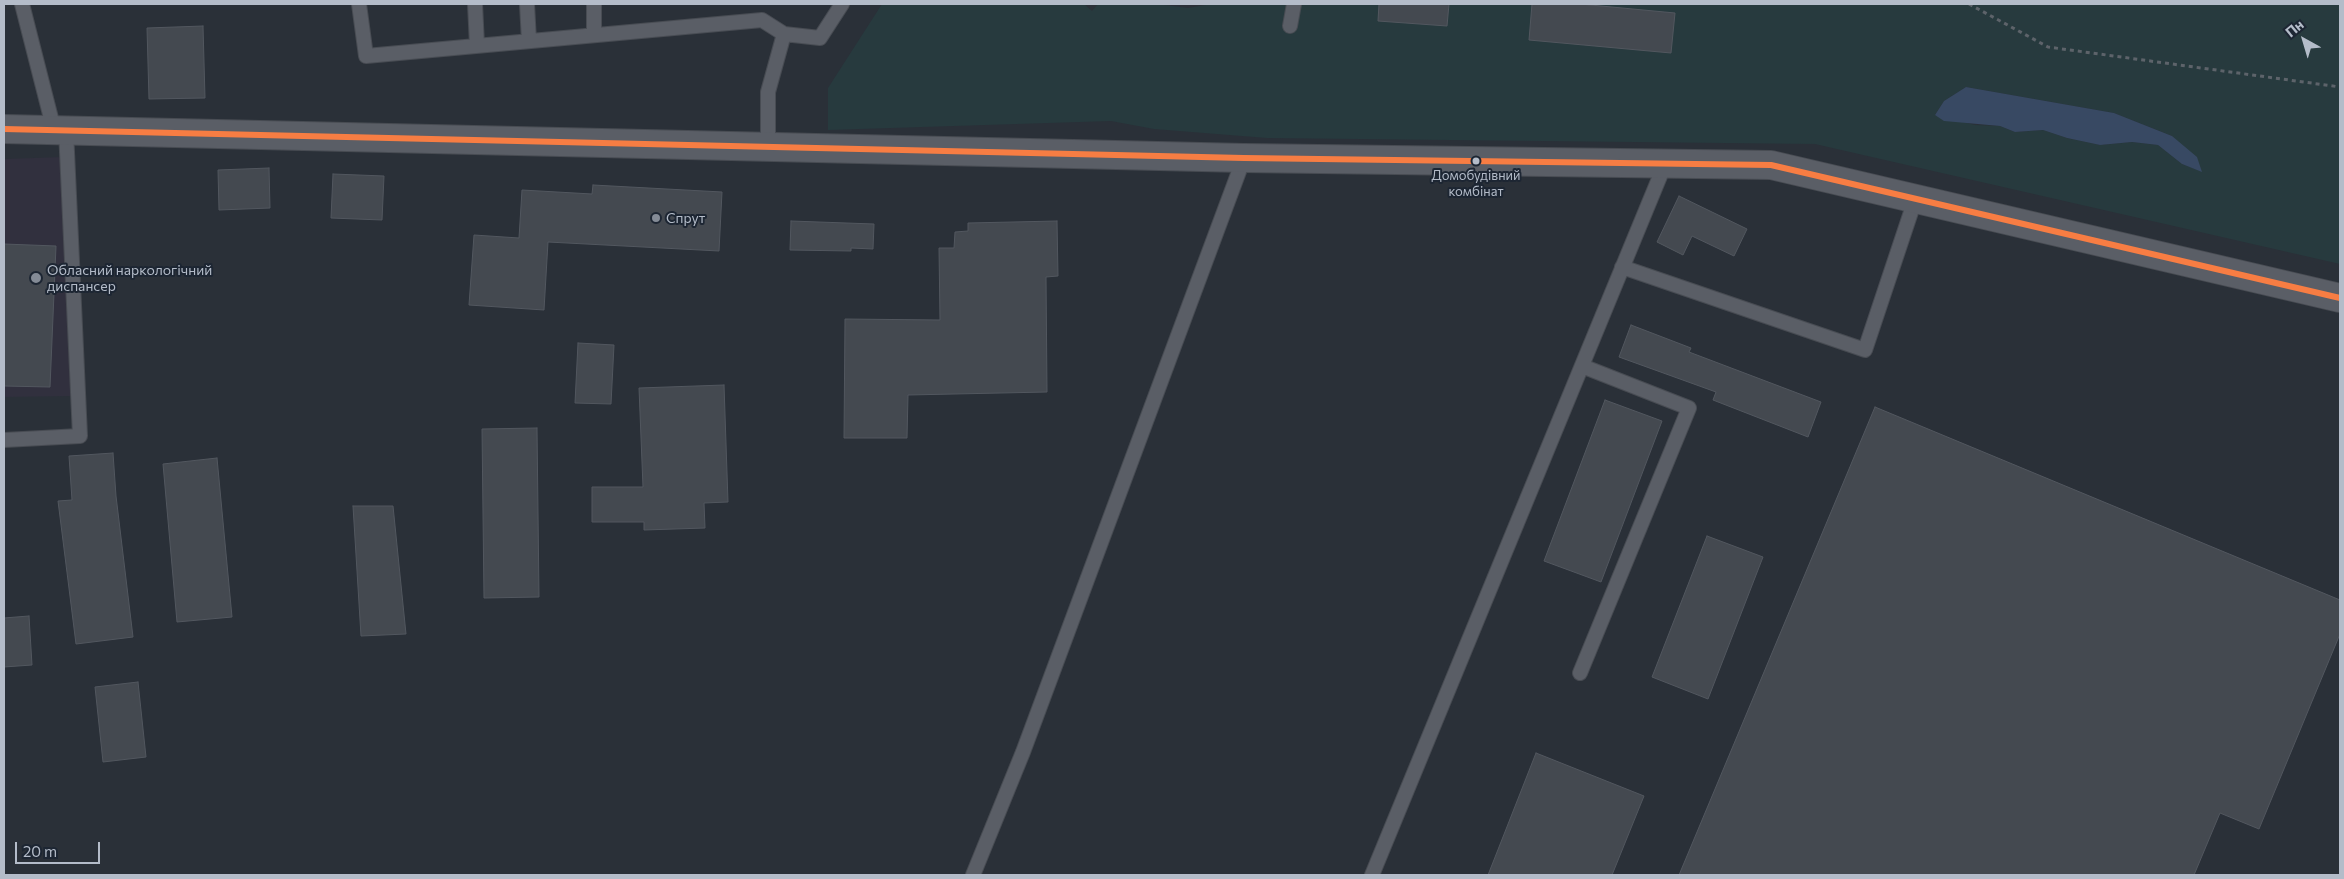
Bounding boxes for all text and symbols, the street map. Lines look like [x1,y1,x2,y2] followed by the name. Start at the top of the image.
[2279,15,2329,65] north arrow
[2282,16,2307,40] text: Пн
[1471,156,1481,166] marker: Домобудівний комбінат
[1431,168,1521,199] place label: Домобудівний комбінат
[666,210,705,226] place label: Спрут
[650,212,662,224] marker: Спрут
[47,262,212,294] place label: Обласний наркологічний диспансер
[29,271,43,285] marker: Обласний наркологічний диспансер
[18,832,102,864] scale bar
[23,842,57,860] text: 20 m

